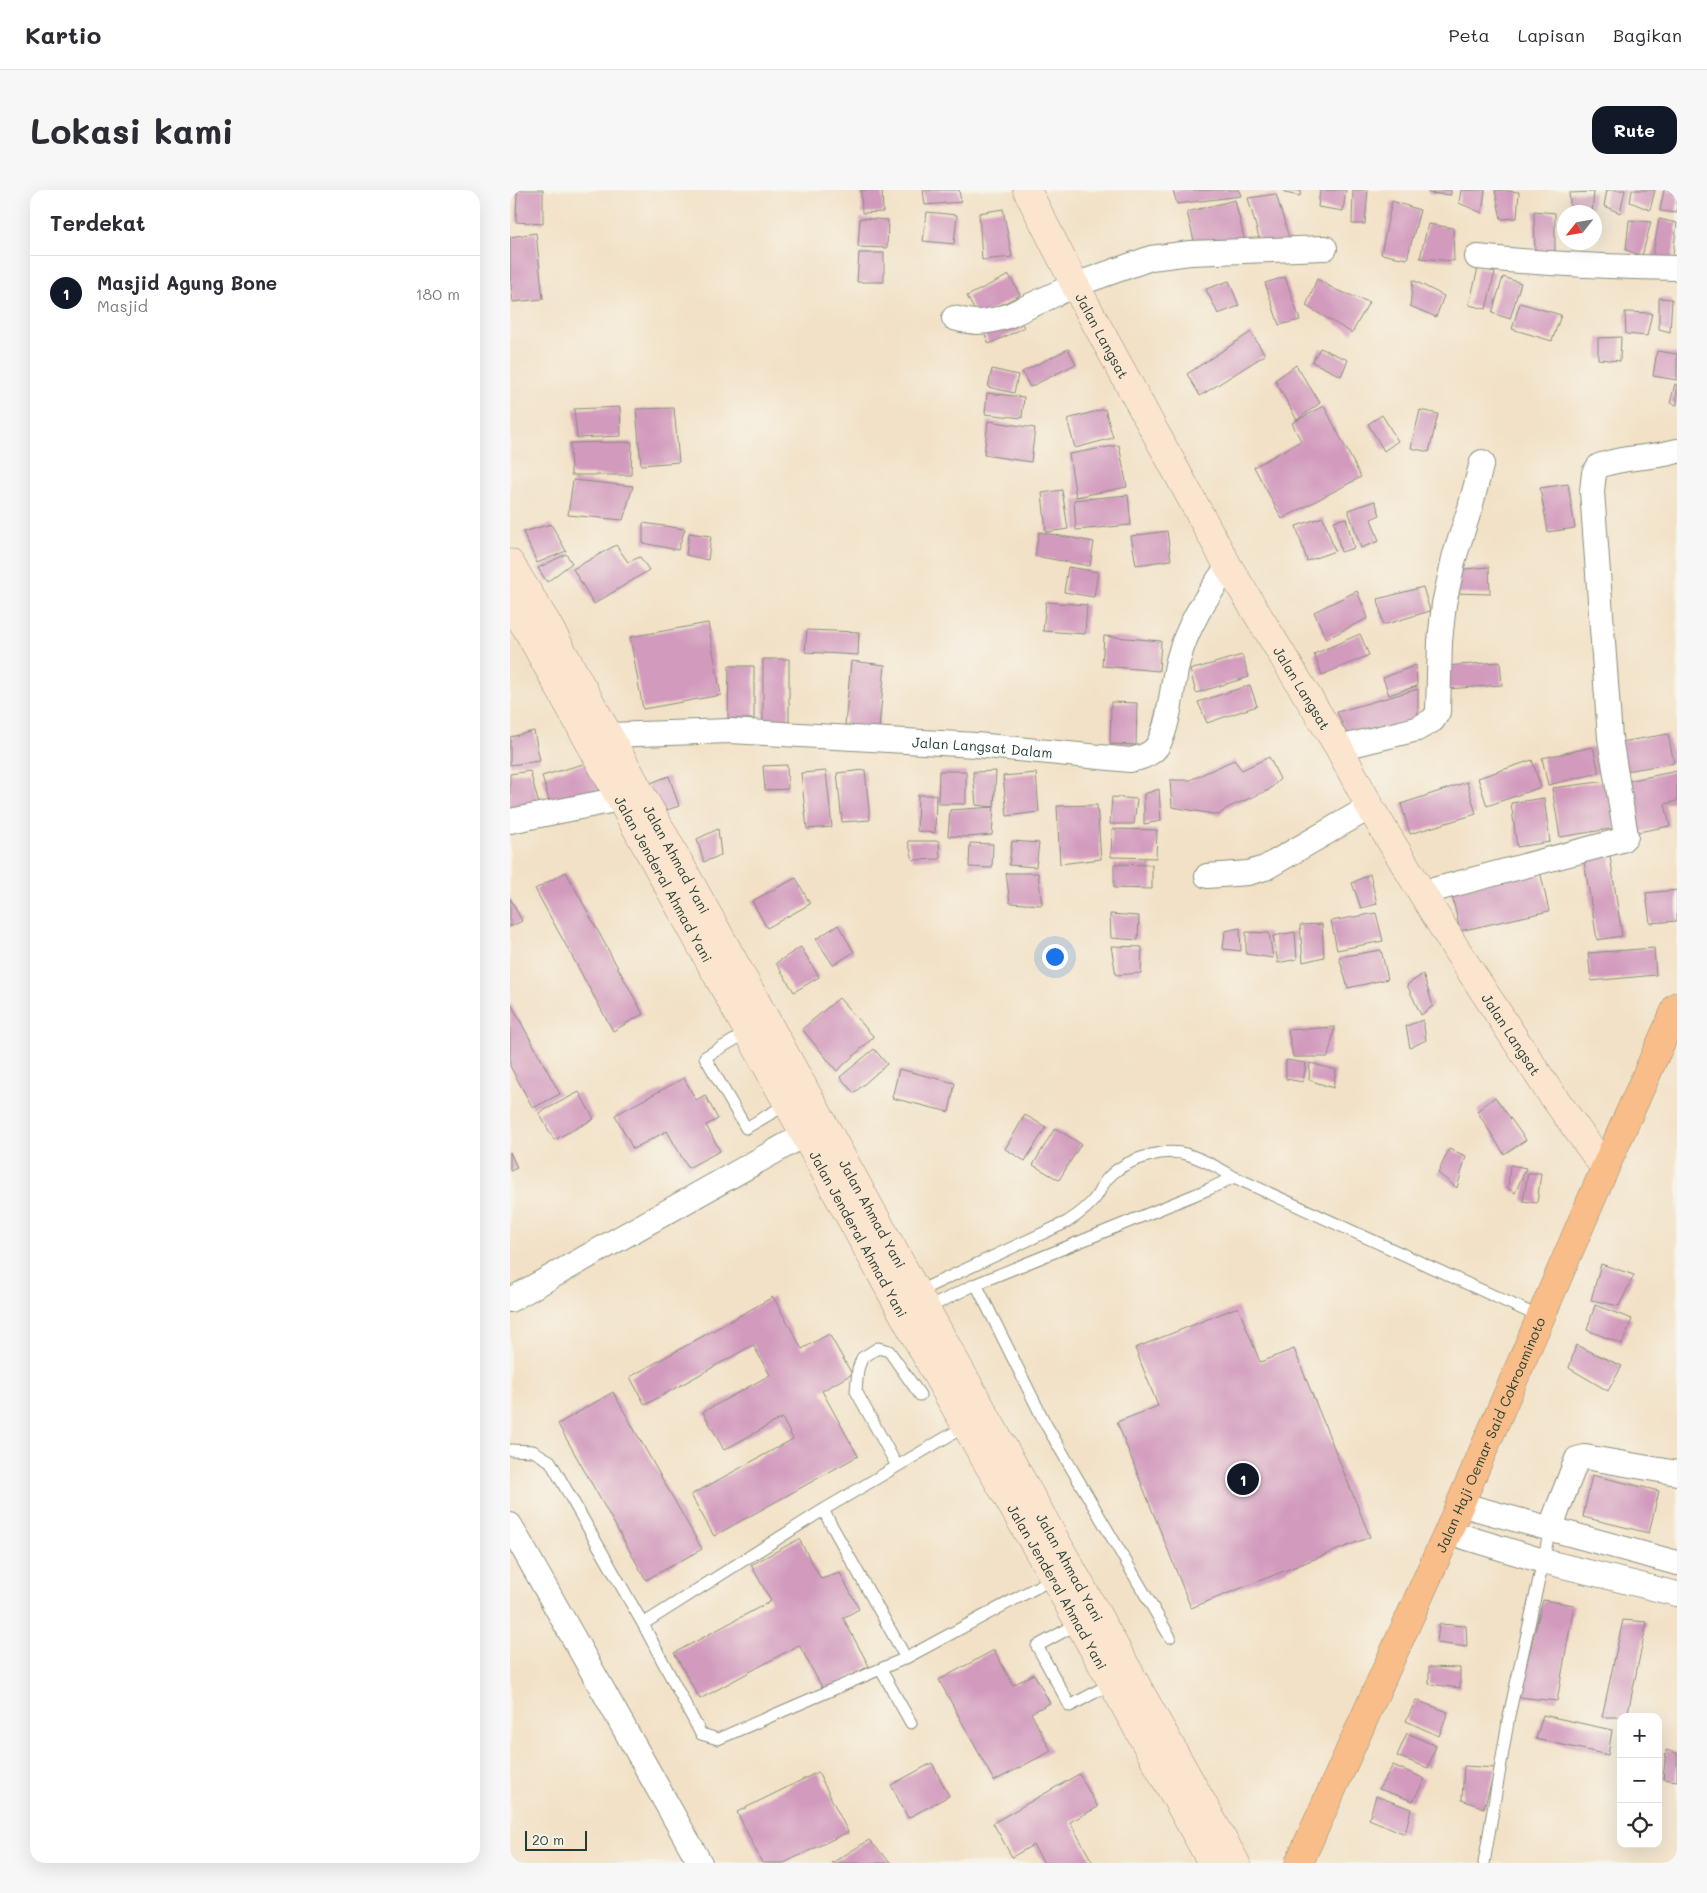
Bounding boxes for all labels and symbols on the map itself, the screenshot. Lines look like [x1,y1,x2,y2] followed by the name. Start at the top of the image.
[1557,205,1602,250] north arrow
[1072,289,1133,382] street label: Jalan Langsat
[1270,642,1335,733] street label: Jalan Langsat
[912,732,1054,762] street label: Jalan Langsat Dalam
[611,792,718,965] street label: Jalan Jenderal Ahmad Yani
[639,801,715,917] street label: Jalan Ahmad Yani
[1042,944,1068,970] your location
[1478,989,1546,1079] street label: Jalan Langsat
[806,1147,912,1320] street label: Jalan Jenderal Ahmad Yani
[835,1156,911,1271] street label: Jalan Ahmad Yani
[1431,1314,1549,1555] street label: Jalan Haji Oemar Said Cokroaminoto
[1227,1460,1259,1498] pin: 1
[1004,1500,1112,1673] street label: Jalan Jenderal Ahmad Yani
[1032,1509,1108,1625] street label: Jalan Ahmad Yani
[525,1828,588,1851] scale bar

